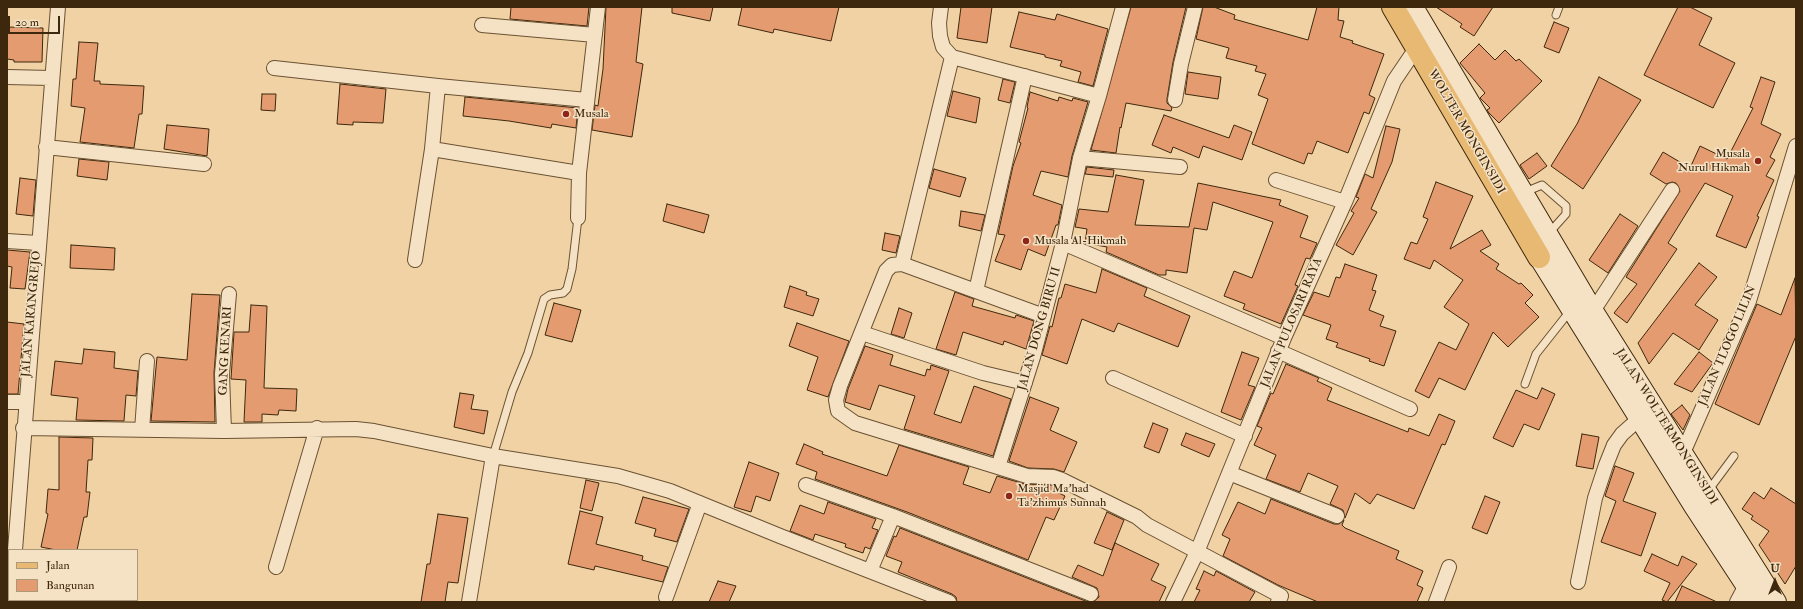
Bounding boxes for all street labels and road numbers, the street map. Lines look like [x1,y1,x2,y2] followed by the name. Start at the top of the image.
[1424,67,1508,197] street label: WOLTER MONGINSIDI
[19,250,45,378] street label: JALAN KARANGREJO
[1258,256,1326,390] street label: JALAN PULOSARI RAYA
[1015,265,1065,393] street label: JALAN DONG BIRU II
[1696,283,1760,409] street label: JALAN TLOGO LILIN
[216,306,236,396] street label: GANG KENARI
[1612,346,1720,508] street label: JALAN WOLTERMONGINSIDI

